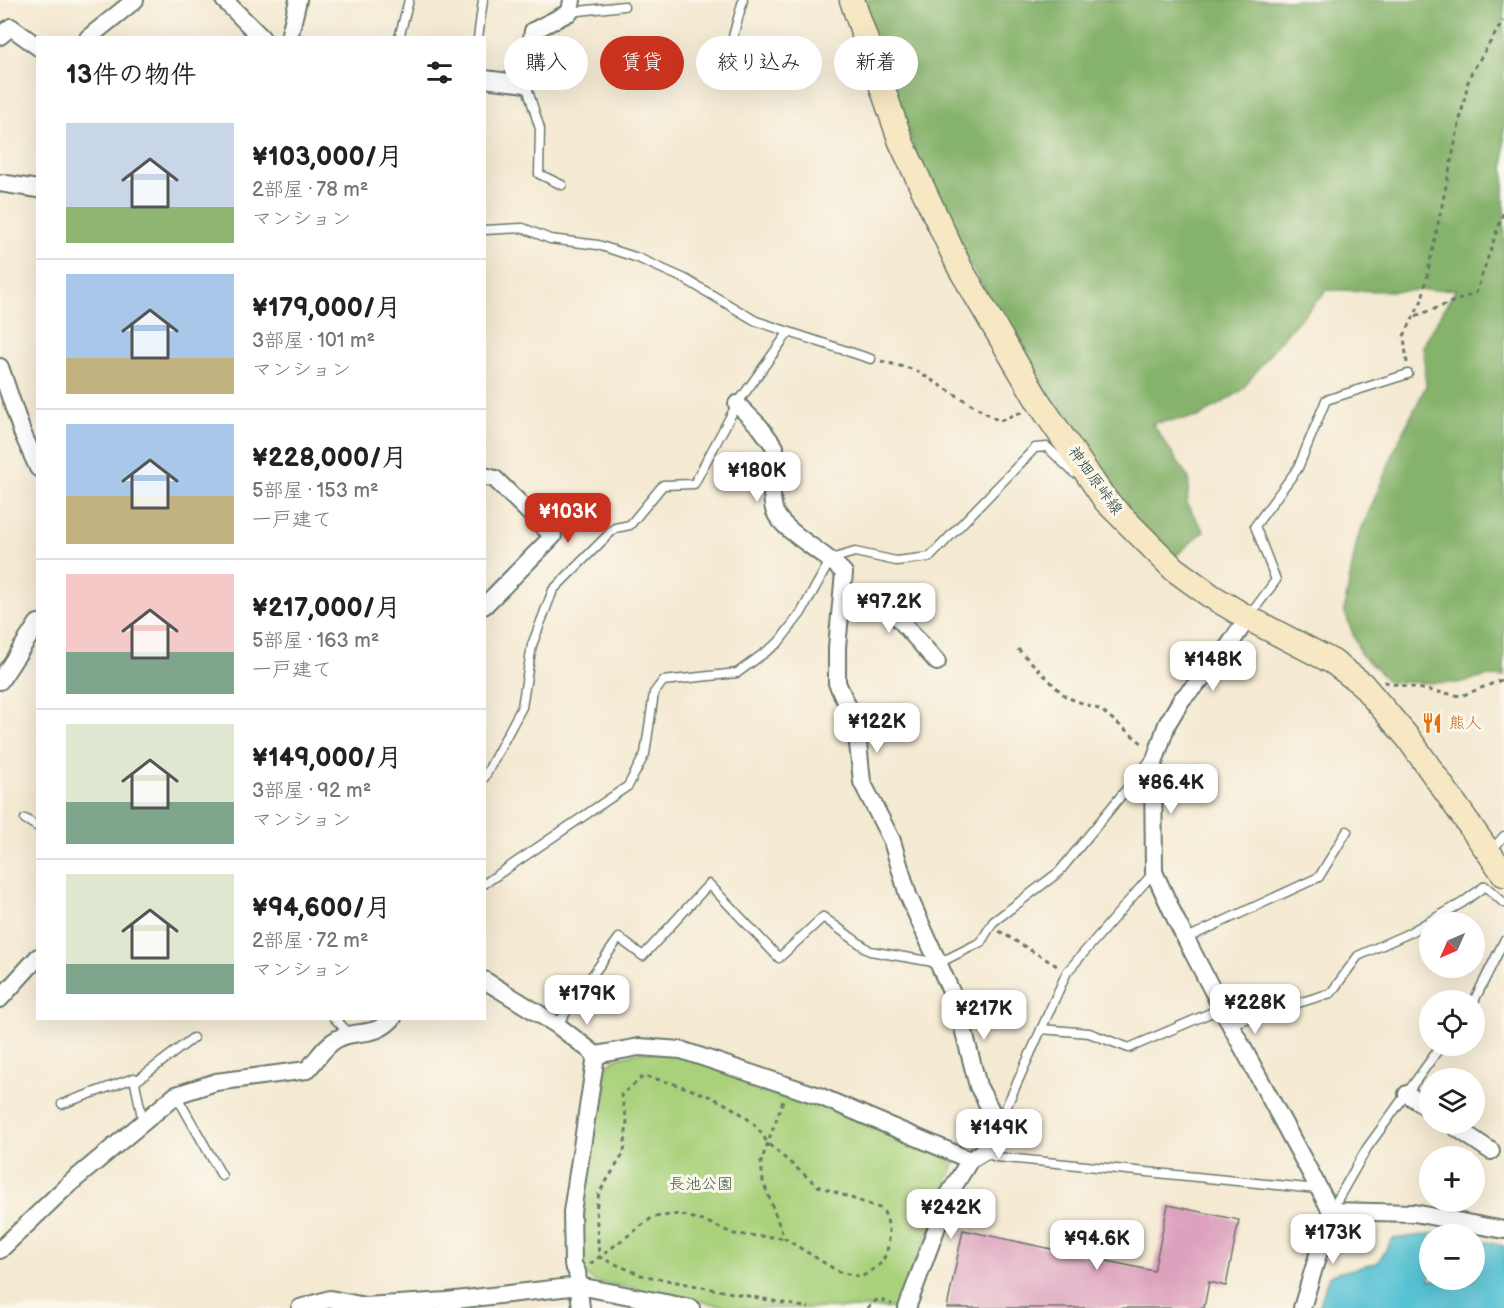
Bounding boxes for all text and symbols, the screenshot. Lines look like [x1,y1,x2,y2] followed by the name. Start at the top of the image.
[504,36,588,90] chip: 購入
[600,36,684,90] chip: 賃貸
[696,36,822,90] chip: 絞り込み
[834,36,918,90] chip: 新着
[423,56,456,89] icon: filters
[66,60,196,91] text: 13件の物件
[252,142,403,173] text: ¥103,000/月
[114,147,186,219] icon: home
[252,178,368,202] text: 2部屋 · 78 m²
[252,207,351,231] text: マンション
[252,293,401,324] text: ¥179,000/月
[114,298,186,370] icon: home
[252,329,375,353] text: 3部屋 · 101 m²
[252,358,351,382] text: マンション
[252,443,408,474] text: ¥228,000/月
[1064,443,1126,519] street label: 神畑原峠線
[114,448,186,520] icon: home
[715,452,799,503] pin: ¥180K
[728,459,786,483] text: ¥180K
[252,479,379,503] text: 5部屋 · 153 m²
[526,493,610,544] pin: ¥103K
[539,500,597,524] text: ¥103K
[252,508,332,532] text: 一戸建て
[840,583,938,634] pin: ¥97.2K
[856,590,922,614] text: ¥97.2K
[252,593,401,624] text: ¥217,000/月
[114,598,186,670] icon: home
[252,629,379,653] text: 5部屋 · 163 m²
[1171,641,1255,692] pin: ¥148K
[1184,648,1242,672] text: ¥148K
[252,658,332,682] text: 一戸建て
[835,703,919,754] pin: ¥122K
[848,710,906,734] text: ¥122K
[1420,711,1444,735] restaurant icon: 熊人
[1449,714,1481,733] place label: 熊人
[252,743,402,774] text: ¥149,000/月
[114,748,186,820] icon: home
[1122,764,1220,815] pin: ¥86.4K
[1138,771,1204,795] text: ¥86.4K
[252,779,371,803] text: 3部屋 · 92 m²
[252,808,351,832] text: マンション
[252,893,391,924] text: ¥94,600/月
[114,898,186,970] icon: home
[1419,912,1485,978] north arrow
[1419,912,1485,1290] map controls
[252,929,369,953] text: 2部屋 · 72 m²
[252,958,351,982] text: マンション
[545,975,629,1026] pin: ¥179K
[558,982,616,1006] text: ¥179K
[1213,984,1297,1035] pin: ¥228K
[942,990,1026,1041] pin: ¥217K
[1419,990,1485,1056] button: locate
[1224,991,1286,1015] text: ¥228K
[956,997,1012,1021] text: ¥217K
[1419,1068,1485,1134] button: layers
[957,1109,1041,1160] pin: ¥149K
[970,1116,1028,1140] text: ¥149K
[1419,1146,1485,1212] button: +
[669,1175,733,1194] park label: 長池公園
[909,1189,993,1240] pin: ¥242K
[921,1196,981,1220] text: ¥242K
[1291,1214,1375,1265] pin: ¥173K
[1048,1220,1146,1271] pin: ¥94.6K
[1304,1221,1362,1245] text: ¥173K
[1419,1224,1485,1290] button: −
[1064,1227,1130,1251] text: ¥94.6K

